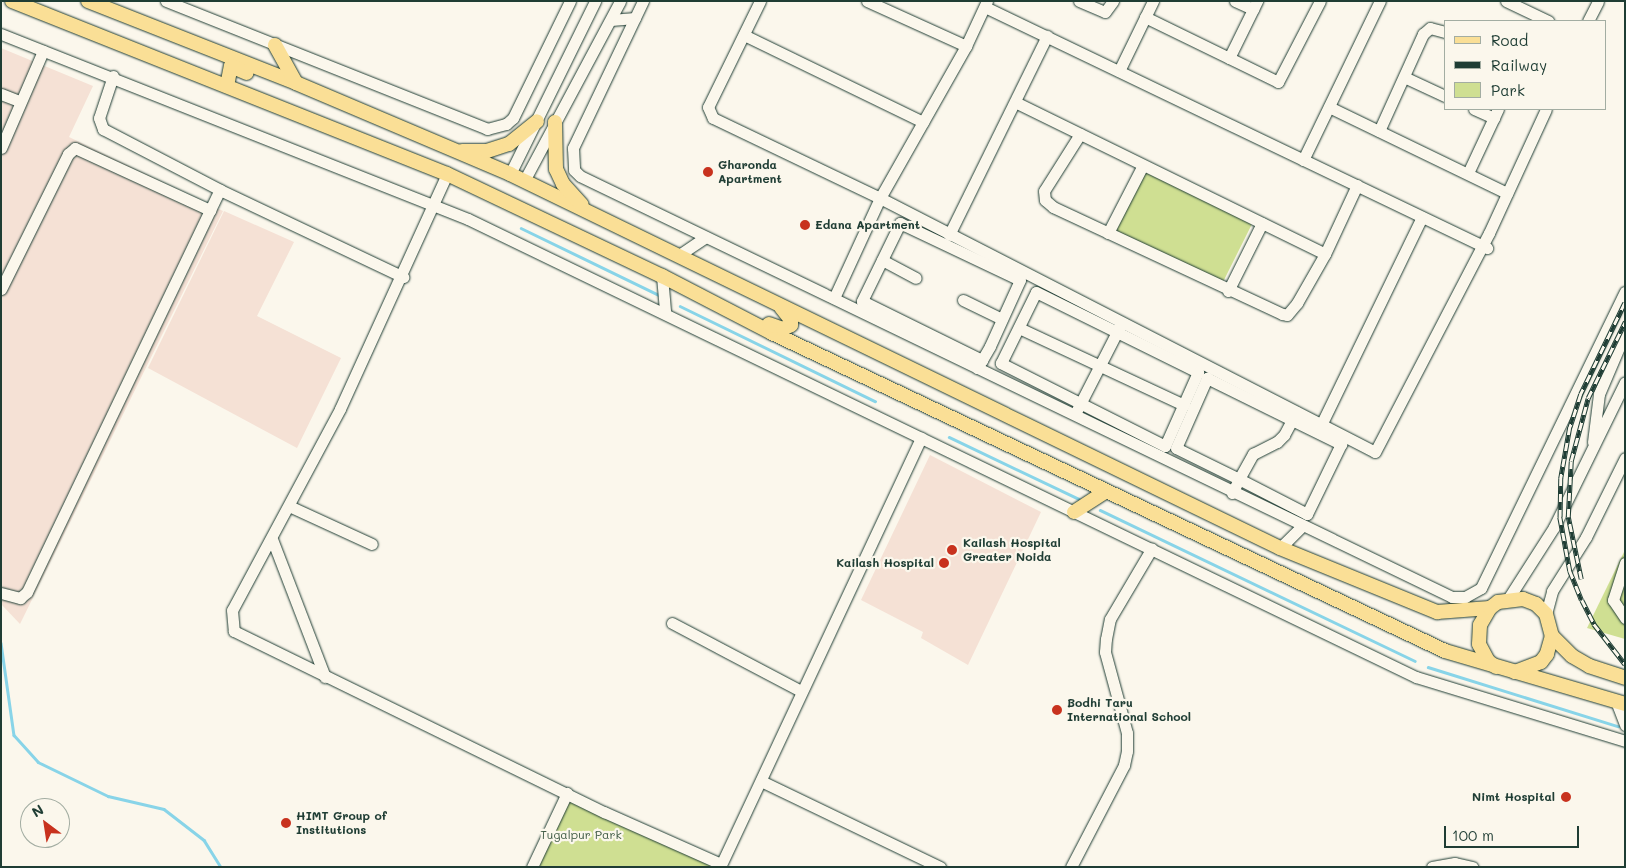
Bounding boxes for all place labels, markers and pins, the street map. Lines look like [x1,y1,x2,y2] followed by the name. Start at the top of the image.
[718,158,782,186] place label: Gharonda Apartment
[702,166,714,178] marker: Gharonda Apartment
[815,218,920,232] place label: Edana Apartment
[799,219,811,231] marker: Edana Apartment
[963,536,1061,564] place label: Kailash Hospital Greater Noida
[945,543,959,557] marker: Kailash Hospital Greater Noida
[836,556,934,570] place label: Kailash Hospital
[938,557,950,569] marker: Kailash Hospital
[1067,696,1191,724] place label: Bodhi Taru International School
[1051,704,1063,716] marker: Bodhi Taru International School
[1472,790,1555,804] place label: Nimt Hospital
[1559,790,1573,804] marker: Nimt Hospital
[296,809,387,837] place label: HIMT Group of Institutions
[280,817,292,829] marker: HIMT Group of Institutions

